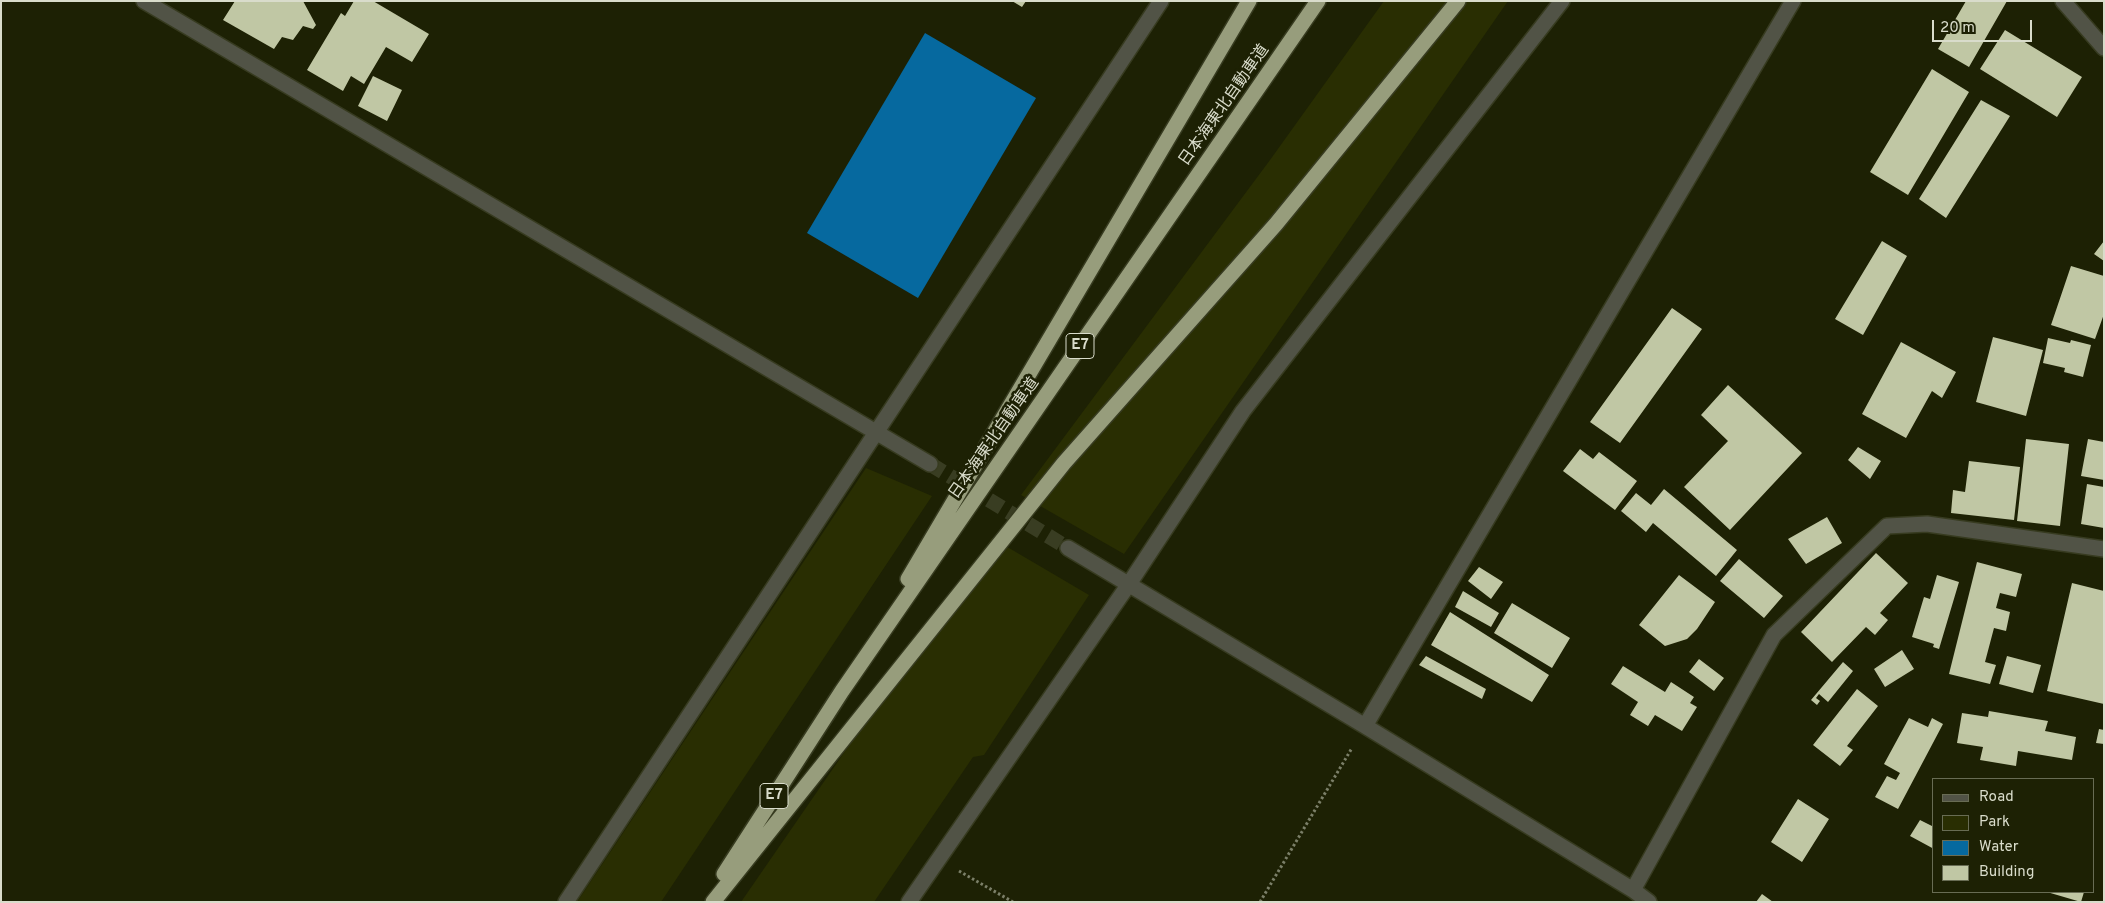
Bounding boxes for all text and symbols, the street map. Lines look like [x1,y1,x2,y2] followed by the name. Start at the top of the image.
[1935,10,2035,42] scale bar
[1940,19,1975,38] text: 20 m
[1176,42,1274,170] street label: 日本海東北自動車道
[1066,334,1094,358] road number: E7
[946,375,1044,503] street label: 日本海東北自動車道
[1932,778,2095,893] legend
[760,784,788,808] road number: E7
[1979,788,2014,807] text: Road
[1979,813,2010,832] text: Park
[1979,838,2018,857] text: Water
[1979,863,2034,882] text: Building

